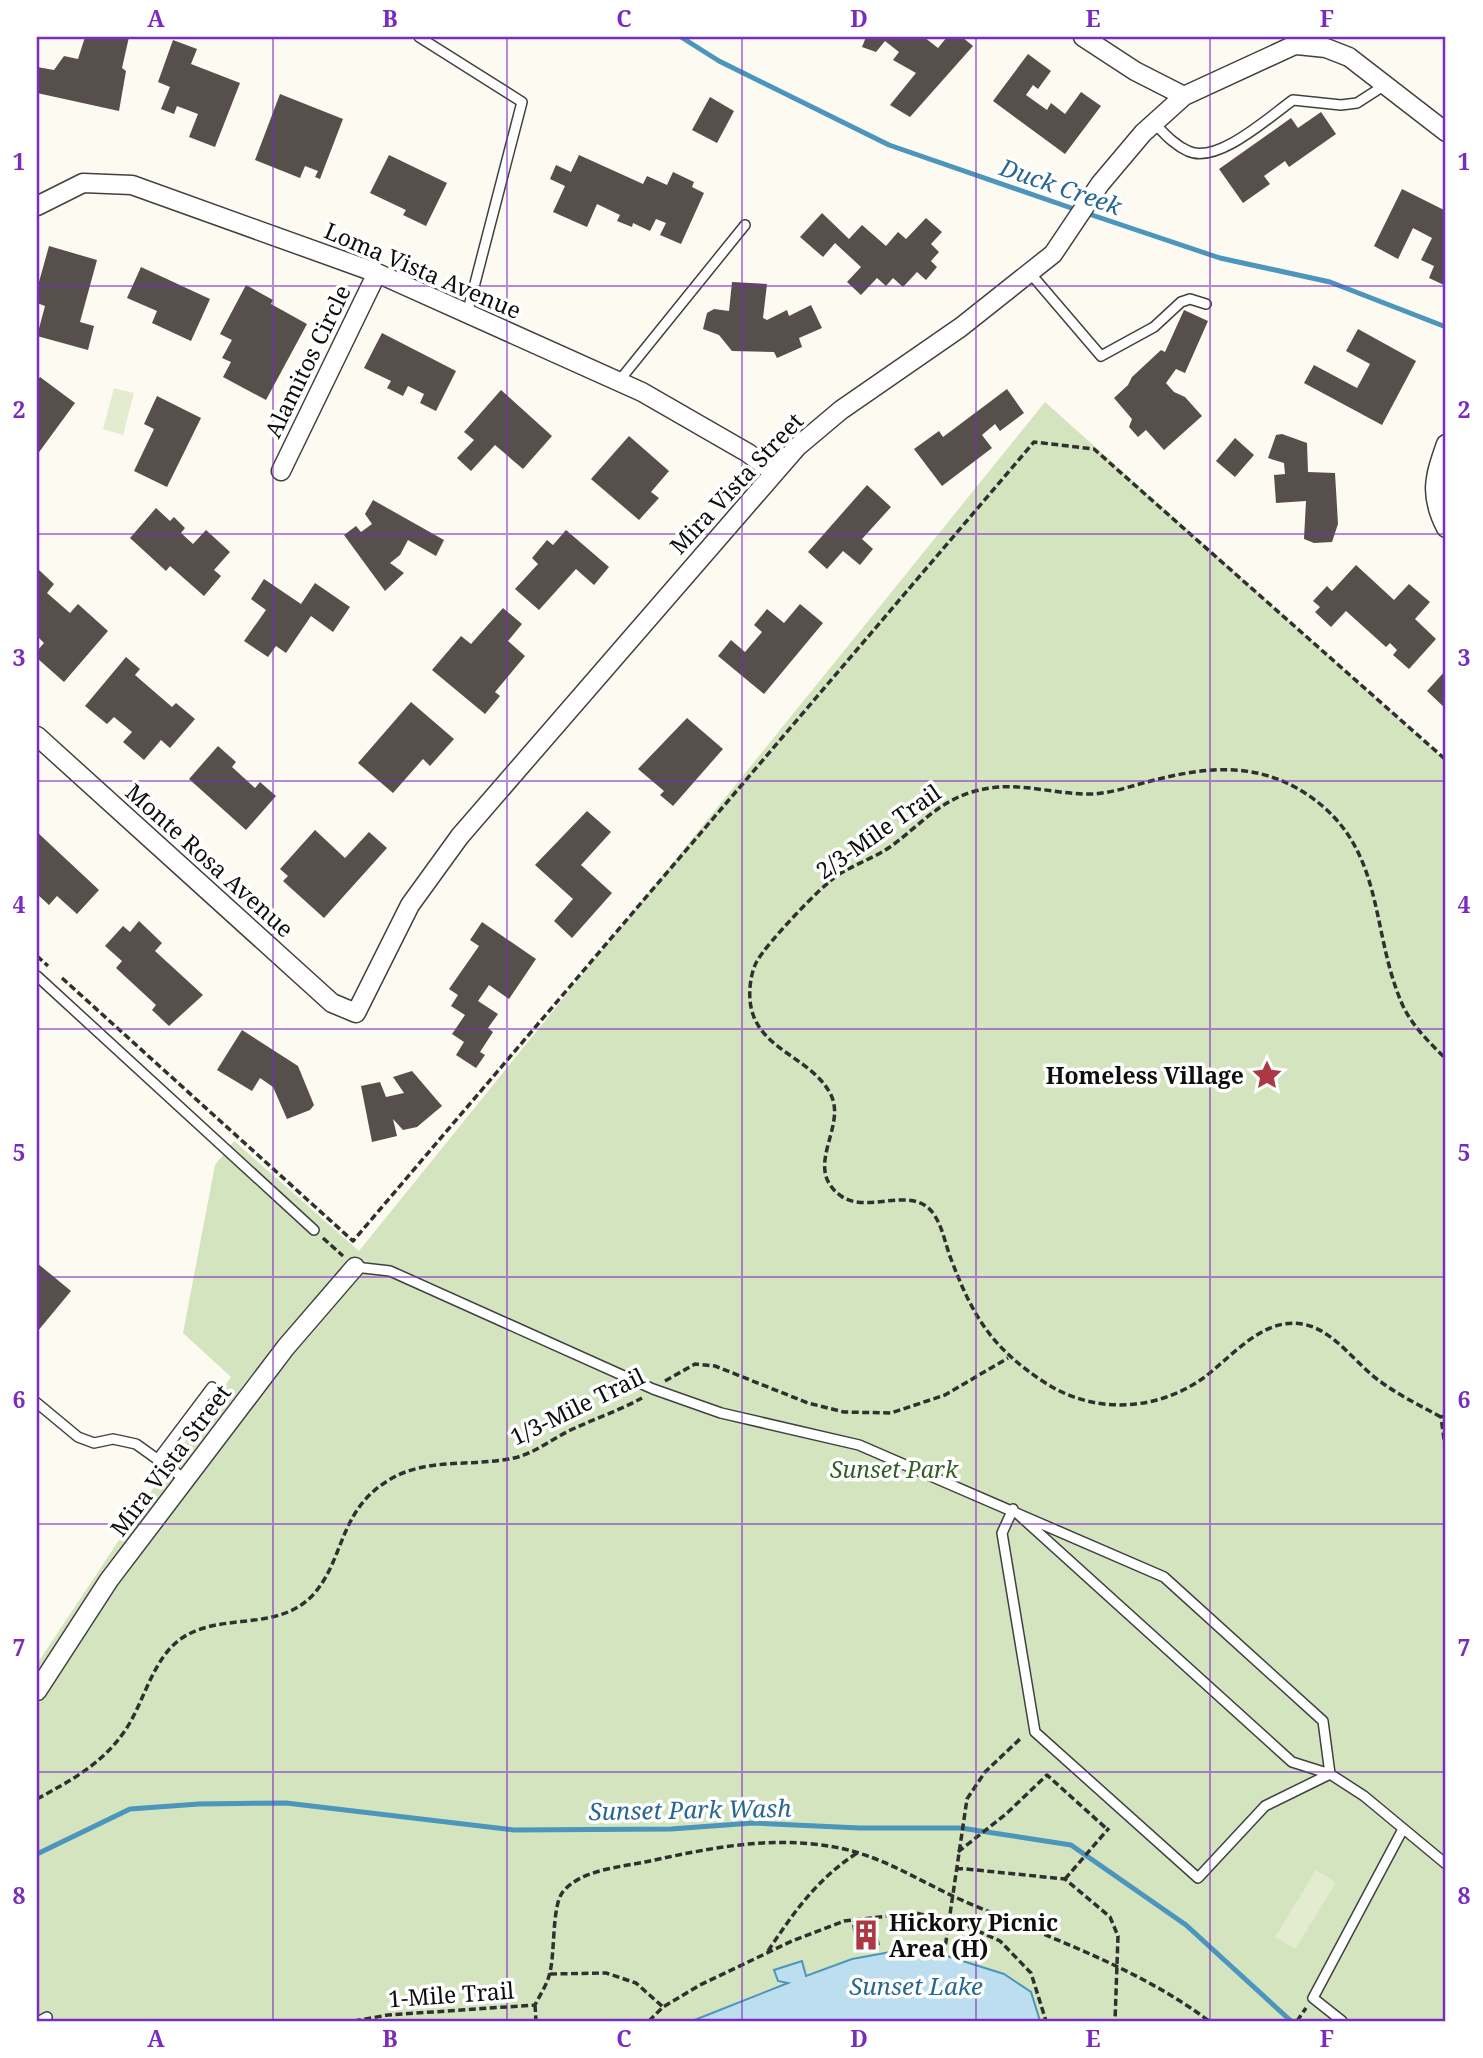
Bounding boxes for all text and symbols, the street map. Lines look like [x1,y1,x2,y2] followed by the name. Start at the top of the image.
[147,2,165,34] text: A
[382,2,398,34] text: B
[616,2,632,34] text: C
[850,2,868,34] text: D
[1085,2,1101,34] text: E
[1320,2,1334,34] text: F
[13,145,26,177] text: 1
[1458,145,1471,177] text: 1
[995,149,1127,223] water label: Duck Creek
[320,214,526,326] street label: Loma Vista Avenue
[256,279,358,443] street label: Alamitos Circle
[13,393,26,425] text: 2
[1458,393,1471,425] text: 2
[662,405,810,561] street label: Mira Vista Street
[13,641,26,673] text: 3
[1458,641,1471,673] text: 3
[119,776,301,944] street label: Monte Rosa Avenue
[809,776,947,886] street label: 2/3-Mile Trail
[13,888,26,920] text: 4
[1458,888,1471,920] text: 4
[1250,1058,1284,1092] place icon: Homeless Village
[1046,1059,1244,1091] place label: Homeless Village
[13,1136,26,1168] text: 5
[1458,1136,1471,1168] text: 5
[504,1360,650,1452] street label: 1/3-Mile Trail
[102,1377,238,1543] street label: Mira Vista Street
[13,1383,26,1415] text: 6
[1458,1383,1471,1415] text: 6
[830,1453,959,1485] park label: Sunset Park
[13,1631,26,1663] text: 7
[1458,1631,1471,1663] text: 7
[588,1791,792,1827] water label: Sunset Park Wash
[13,1879,26,1911] text: 8
[1458,1879,1471,1911] text: 8
[889,1906,1058,1964] place label: Hickory Picnic Area (H)
[849,1918,883,1952] building icon: Hickory Picnic Area (H)
[849,1969,983,2002] water label: Sunset Lake
[387,1974,515,2014] street label: 1-Mile Trail
[147,2022,165,2054] text: A
[382,2022,398,2054] text: B
[616,2022,632,2054] text: C
[850,2022,868,2054] text: D
[1085,2022,1101,2054] text: E
[1320,2022,1334,2054] text: F

